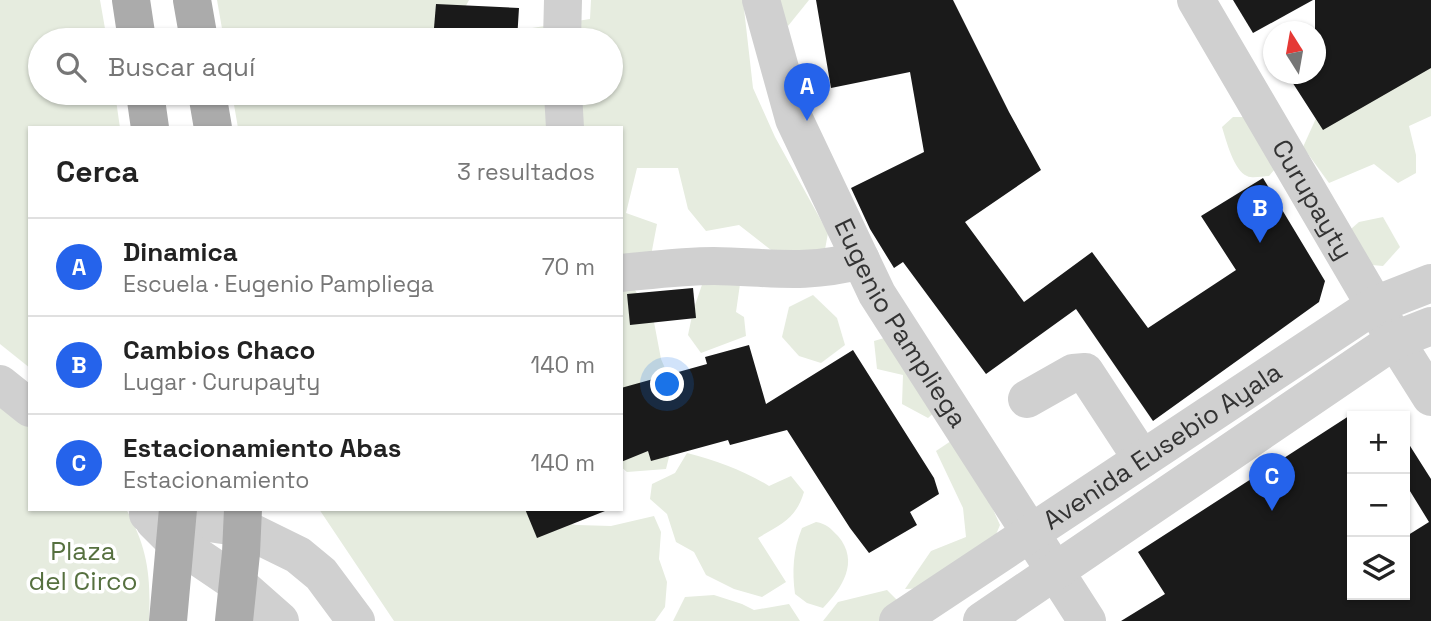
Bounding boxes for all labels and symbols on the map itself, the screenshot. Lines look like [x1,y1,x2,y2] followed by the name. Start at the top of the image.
[1263,21,1326,84] north arrow
[784,63,830,121] pin: A
[1264,133,1361,266] street label: Curupayty
[1237,185,1283,243] pin: B
[827,213,975,434] street label: Eugenio Pampliega
[1036,355,1288,537] street label: Avenida Eusebio Ayala
[650,367,684,401] your location
[1249,453,1295,511] pin: C
[28,534,138,598] park label: Plaza del Circo

